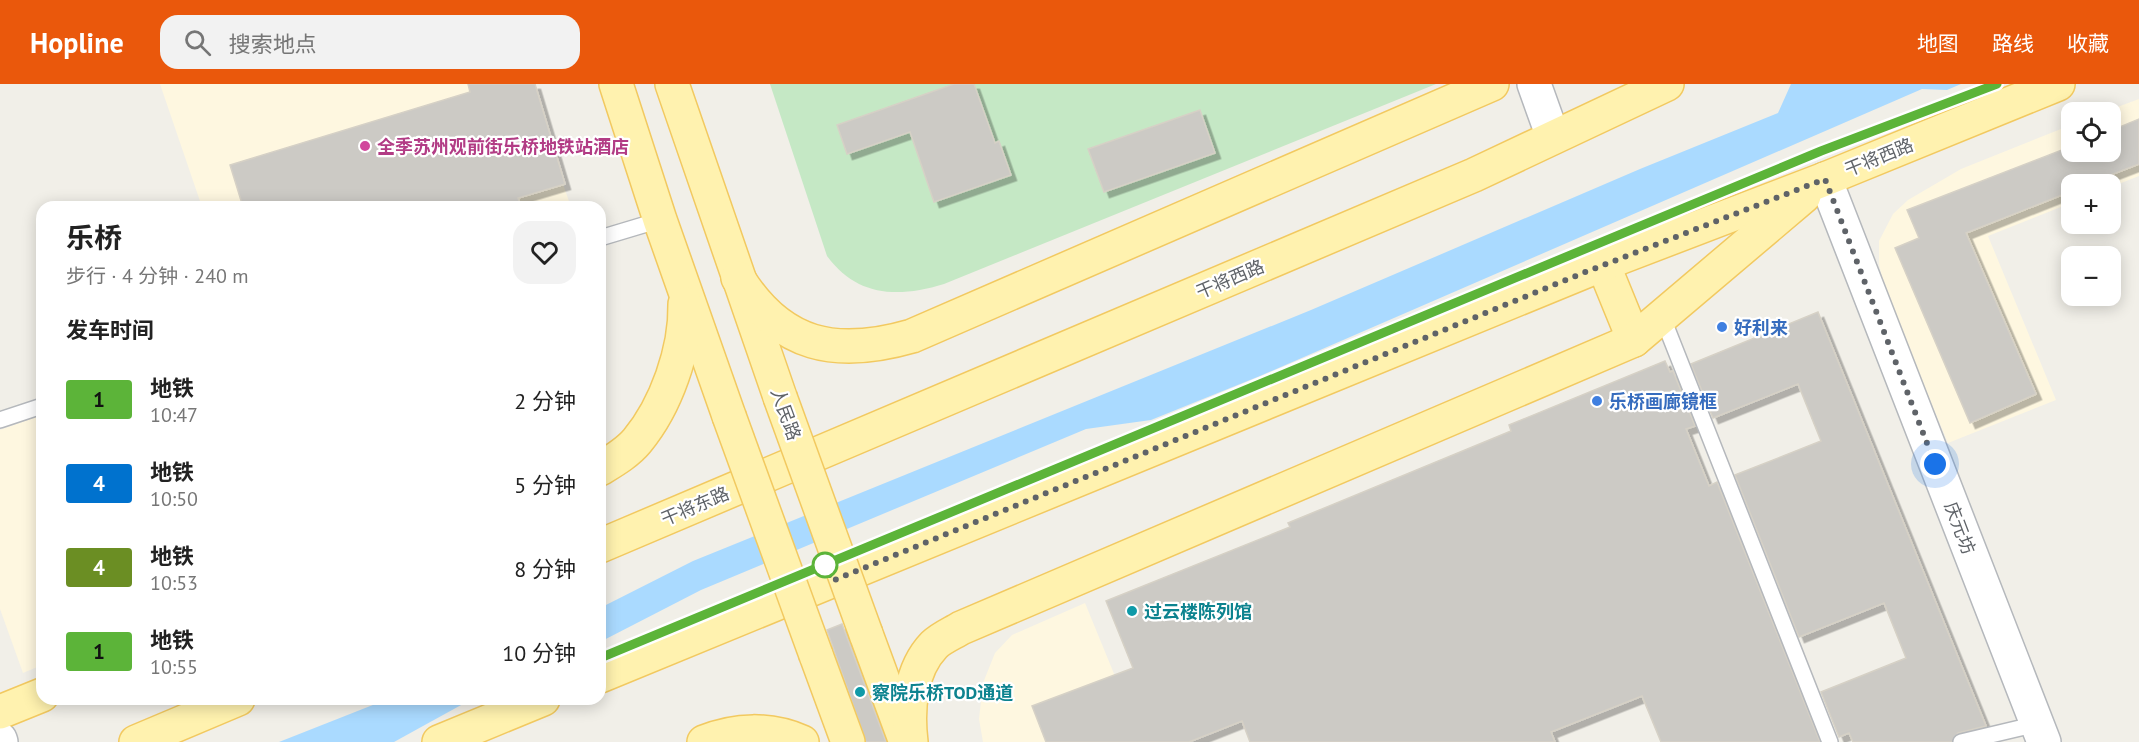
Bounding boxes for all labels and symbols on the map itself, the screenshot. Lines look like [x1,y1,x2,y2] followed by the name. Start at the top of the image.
[1841,133,1917,181] street label: 干将西路
[377,135,629,158] place label: 全季苏州观前街乐桥地铁站酒店
[358,139,372,153] marker: 全季苏州观前街乐桥地铁站酒店
[1192,254,1268,304] street label: 干将西路
[1734,316,1788,339] place label: 好利来
[1715,320,1729,334] marker: 好利来
[766,385,806,443] street label: 人民路
[1609,390,1717,413] place label: 乐桥画廊镜框
[1590,394,1604,408] marker: 乐桥画廊镜框
[1920,449,1950,479] your location
[657,481,733,531] street label: 干将东路
[1940,499,1980,557] street label: 庆元坊
[812,552,838,578] unlabelled marker
[1144,600,1252,623] place label: 过云楼陈列馆
[1125,604,1139,618] marker: 过云楼陈列馆
[872,681,1013,704] place label: 察院乐桥TOD通道
[853,685,867,699] marker: 察院乐桥TOD通道

